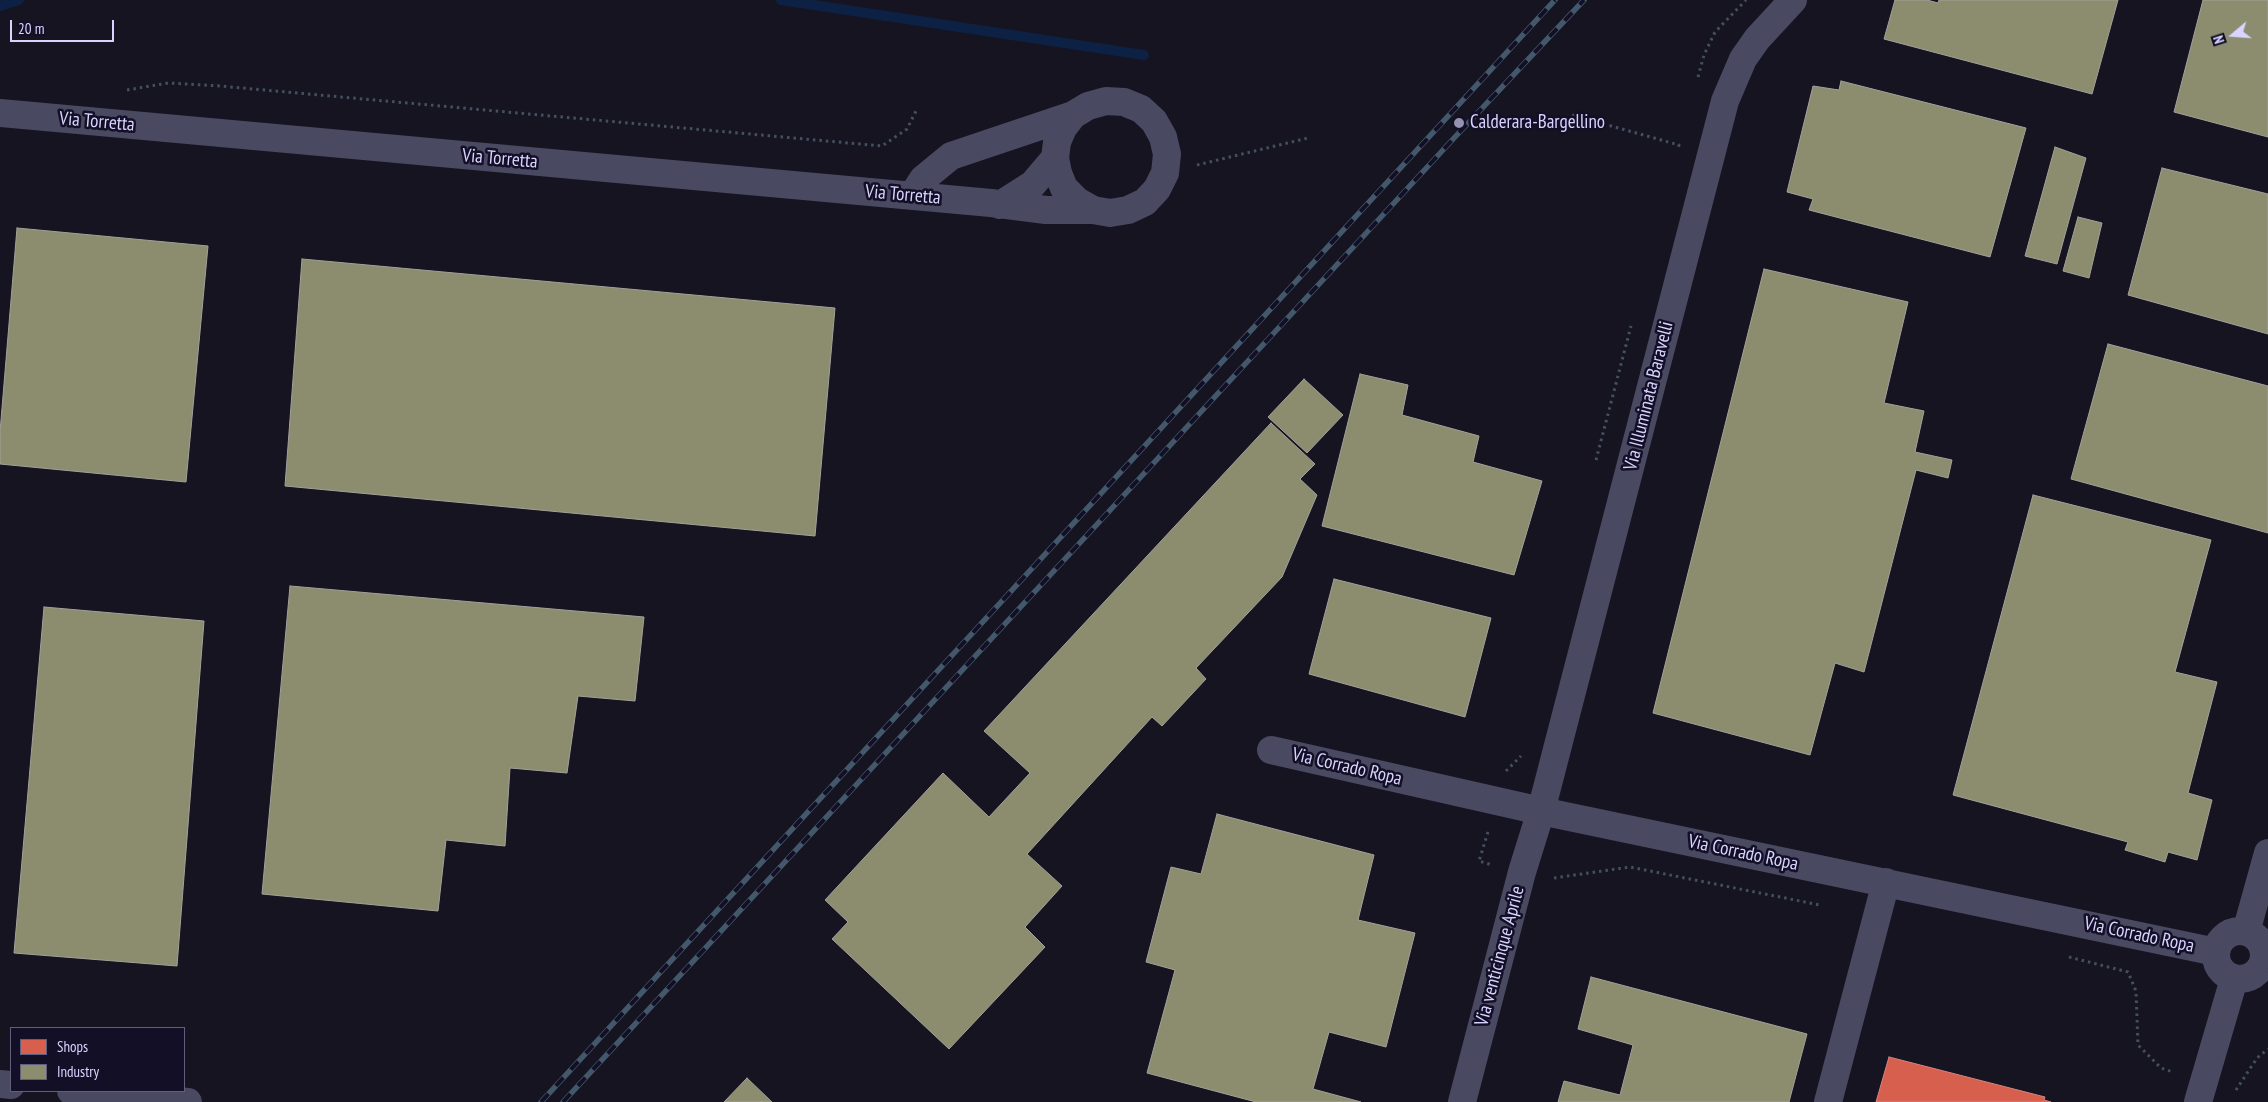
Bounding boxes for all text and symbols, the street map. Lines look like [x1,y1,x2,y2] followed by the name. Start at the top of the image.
[12,10,116,42] scale bar
[2208,10,2258,60] north arrow
[18,19,44,38] text: 20 m
[2209,33,2228,46] text: N
[58,107,136,137] street label: Via Torretta
[1470,112,1605,134] place label: Calderara-Bargellino
[1452,116,1466,130] marker: Calderara-Bargellino
[461,144,539,174] street label: Via Torretta
[864,180,942,210] street label: Via Torretta
[1619,319,1679,473] street label: Via Illuminata Baravelli
[1290,743,1404,791] street label: Via Corrado Ropa
[1686,830,1800,876] street label: Via Corrado Ropa
[1470,884,1530,1028] street label: Via venticinque Aprile
[2082,912,2196,958] street label: Via Corrado Ropa
[10,1027,185,1092] legend
[57,1037,88,1056] text: Shops
[57,1062,99,1081] text: Industry

